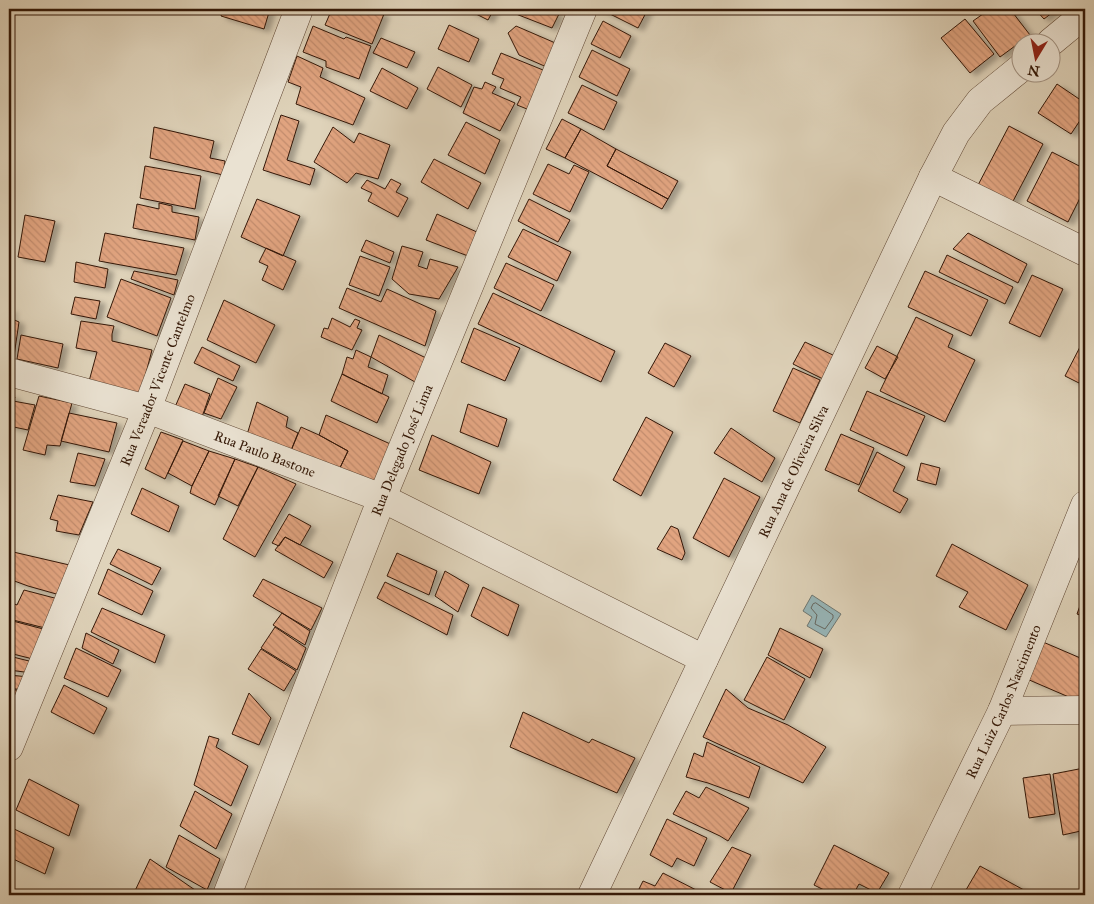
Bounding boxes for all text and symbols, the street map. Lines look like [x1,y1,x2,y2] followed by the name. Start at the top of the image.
[1012,32,1062,82] north arrow
[1026,61,1041,80] text: N
[117,292,199,469] street label: Rua Vereador Vicente Cantelmo
[368,382,437,519] street label: Rua Delegado José Lima
[755,402,832,541] street label: Rua Ana de Oliveira Silva
[212,427,318,481] street label: Rua Paulo Bastone
[962,622,1045,782] street label: Rua Luiz Carlos Nascimento

